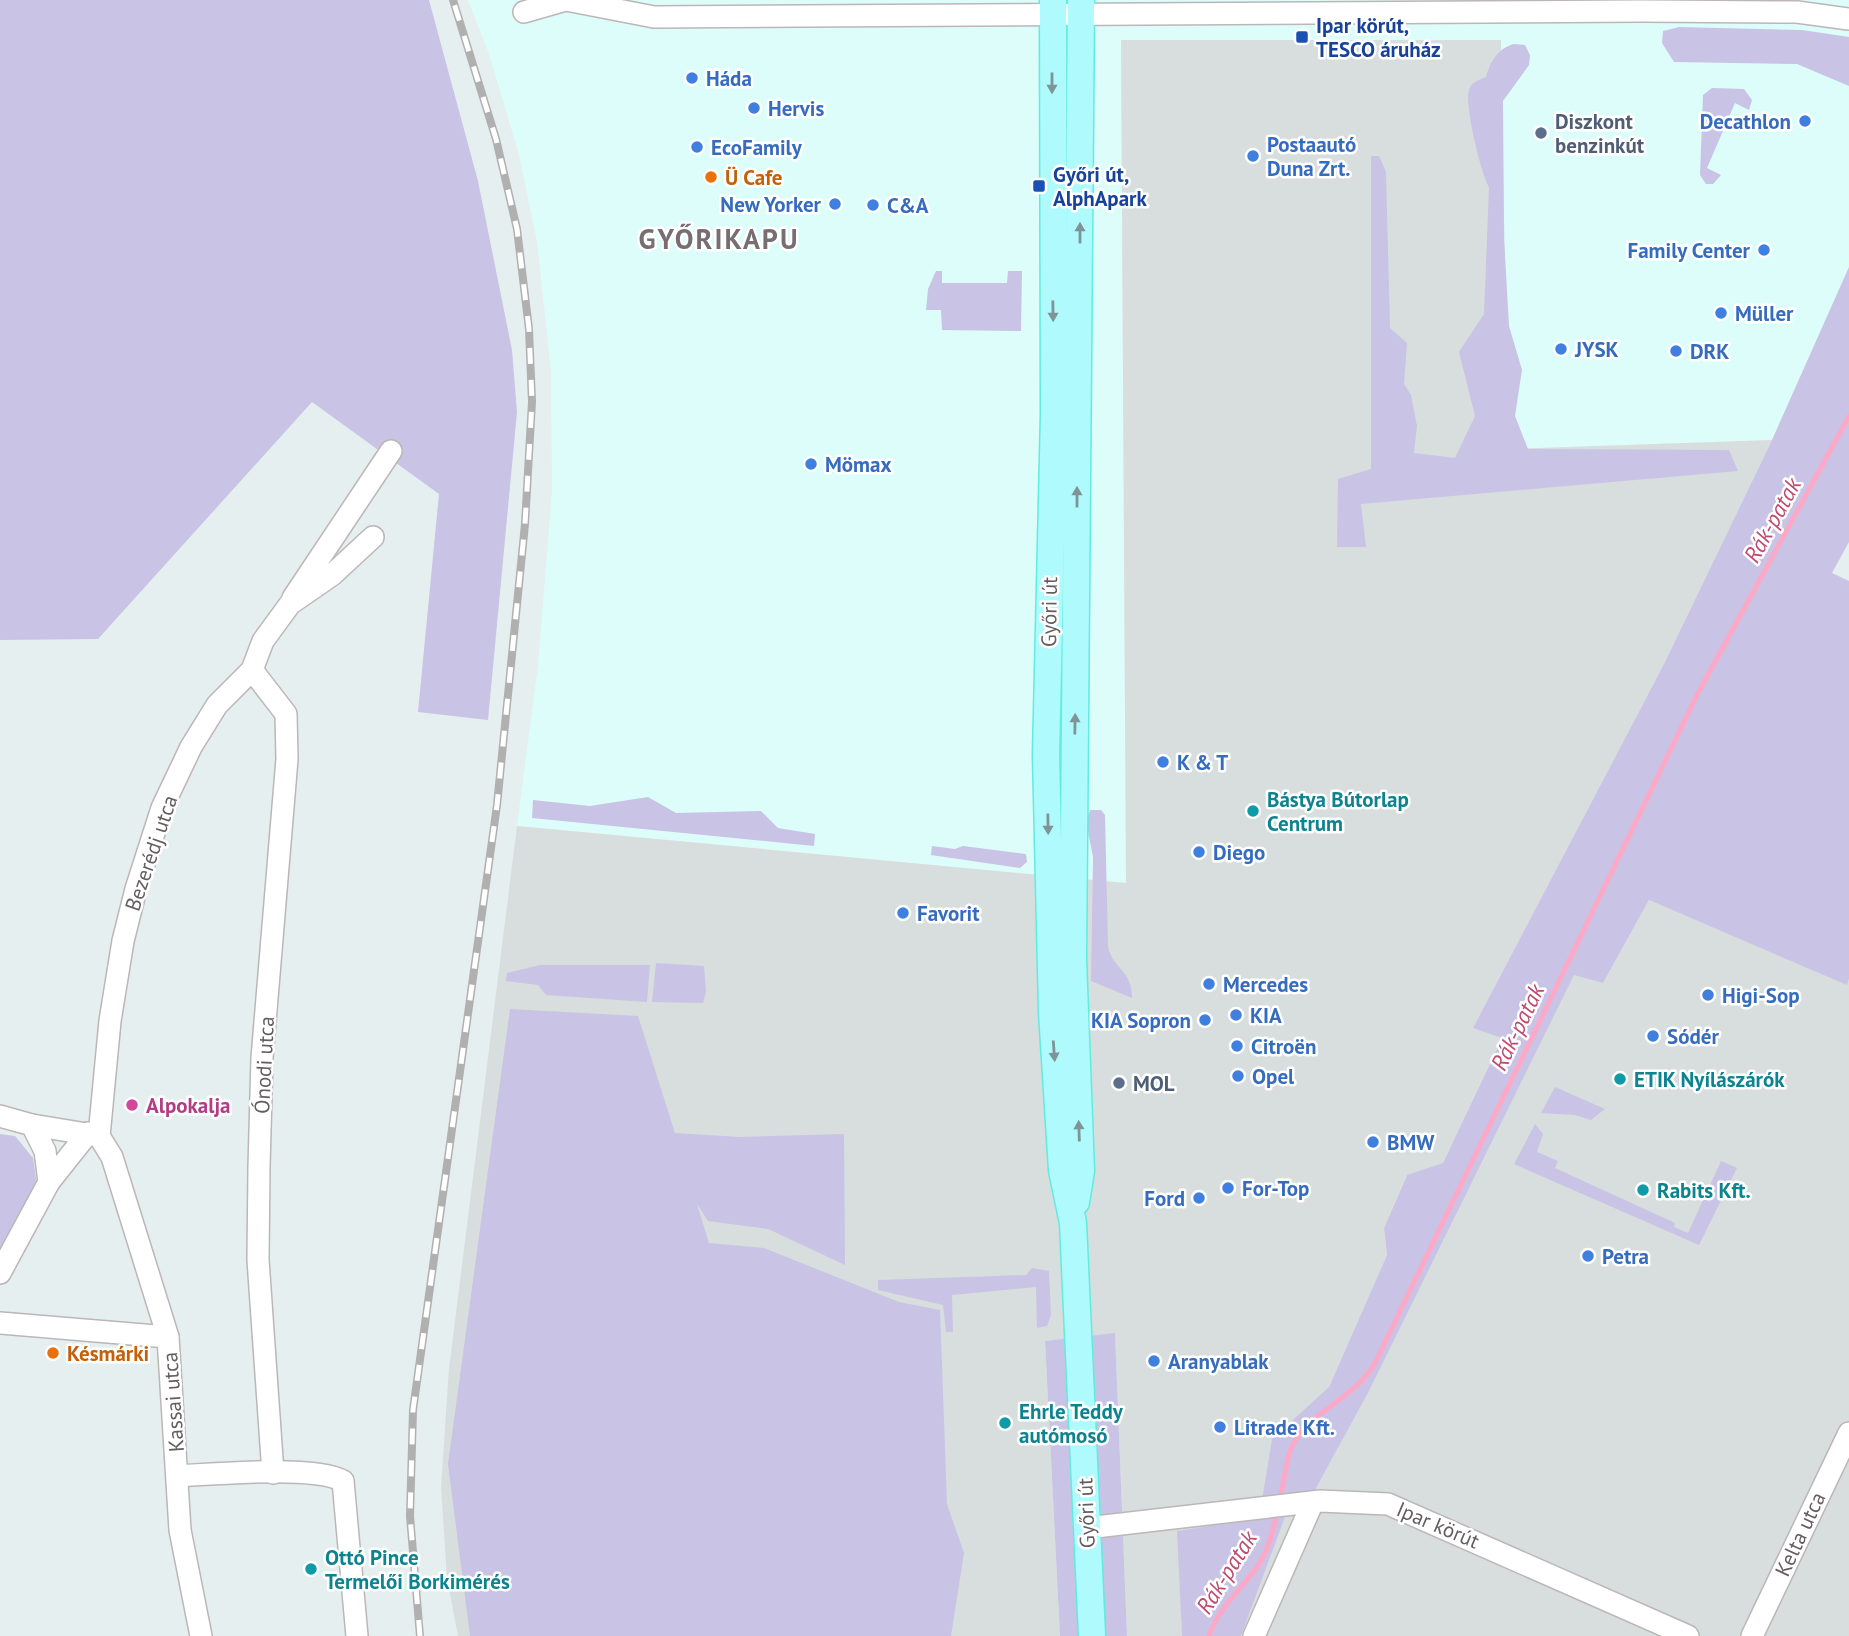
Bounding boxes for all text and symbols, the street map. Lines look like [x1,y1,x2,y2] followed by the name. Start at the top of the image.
[1316,12,1441,63] place label: Ipar körút, TESCO áruház
[1294,29,1310,45] marker: Ipar körút, TESCO áruház
[706,65,752,92] place label: Háda
[684,70,700,86] marker: Háda
[1046,72,1058,94] one-way arrow
[768,95,824,122] place label: Hervis
[746,100,762,116] marker: Hervis
[1555,108,1645,159] place label: Diszkont benzinkút
[1700,108,1791,135] place label: Decathlon
[1797,113,1813,129] marker: Decathlon
[1533,125,1549,141] marker: Diszkont benzinkút
[1267,131,1356,182] place label: Postaautó Duna Zrt.
[711,134,803,161] place label: EcoFamily
[689,139,705,155] marker: EcoFamily
[1245,148,1261,164] marker: Postaautó Duna Zrt.
[1053,161,1147,212] place label: Győri út, AlphApark
[725,164,782,191] place label: Ü Cafe
[703,169,719,185] marker: Ü Cafe
[1031,178,1047,194] marker: Győri út, AlphApark
[720,191,822,218] place label: New Yorker
[887,192,929,219] place label: C&A
[827,196,843,212] marker: New Yorker
[865,197,881,213] marker: C&A
[639,220,799,257] district label: GYŐRIKAPU
[1074,222,1086,244] one-way arrow
[1628,237,1751,264] place label: Family Center
[1756,242,1772,258] marker: Family Center
[1047,300,1058,322] one-way arrow
[1735,300,1794,327] place label: Müller
[1713,305,1729,321] marker: Müller
[1574,336,1619,363] place label: JYSK
[1690,338,1729,365] place label: DRK
[1553,341,1569,357] marker: JYSK
[1668,343,1684,359] marker: DRK
[825,451,891,478] place label: Mömax
[803,456,819,472] marker: Mömax
[1737,471,1808,567] water label: Rák-patak
[1071,485,1083,507] one-way arrow
[1035,577,1063,647] street label: Győri út
[1069,713,1081,735] one-way arrow
[1177,749,1228,776] place label: K & T
[1155,754,1171,770] marker: K & T
[1267,786,1409,837] place label: Bástya Bútorlap Centrum
[119,791,183,915] street label: Bezerédj utca
[1245,803,1261,819] marker: Bástya Bútorlap Centrum
[1042,813,1054,835] one-way arrow
[1213,839,1265,866] place label: Diego
[1191,844,1207,860] marker: Diego
[917,900,980,927] place label: Favorit
[895,905,911,921] marker: Favorit
[1223,971,1308,998] place label: Mercedes
[1201,976,1217,992] marker: Mercedes
[1484,978,1551,1075] water label: Rák-patak
[1722,982,1800,1009] place label: Higi-Sop
[1700,987,1716,1003] marker: Higi-Sop
[1250,1002,1282,1029] place label: KIA
[1091,1007,1191,1034] place label: KIA Sopron
[1228,1007,1244,1023] marker: KIA
[1197,1012,1213,1028] marker: KIA Sopron
[248,1015,280,1115] street label: Ónodi utca
[1667,1023,1719,1050] place label: Sódér
[1645,1028,1661,1044] marker: Sódér
[1251,1033,1316,1060] place label: Citroën
[1229,1038,1245,1054] marker: Citroën
[1049,1040,1060,1062] one-way arrow
[1252,1063,1295,1090] place label: Opel
[1634,1066,1785,1093] place label: ETIK Nyílászárók
[1230,1068,1246,1084] marker: Opel
[1133,1070,1175,1097] place label: MOL
[1612,1071,1628,1087] marker: ETIK Nyílászárók
[1111,1075,1127,1091] marker: MOL
[146,1092,230,1119] place label: Alpokalja
[124,1097,140,1113] marker: Alpokalja
[1074,1119,1085,1141] one-way arrow
[1387,1129,1435,1156] place label: BMW
[1365,1134,1381,1150] marker: BMW
[1242,1175,1309,1202] place label: For-Top
[1657,1177,1751,1204] place label: Rabits Kft.
[1220,1180,1236,1196] marker: For-Top
[1635,1182,1651,1198] marker: Rabits Kft.
[1144,1185,1185,1212] place label: Ford
[1191,1190,1207,1206] marker: Ford
[1602,1243,1649,1270] place label: Petra
[1580,1248,1596,1264] marker: Petra
[67,1340,149,1367] place label: Késmárki
[45,1345,61,1361] marker: Késmárki
[1168,1348,1269,1375] place label: Aranyablak
[156,1351,190,1453] street label: Kassai utca
[1146,1353,1162,1369] marker: Aranyablak
[1019,1398,1124,1449] place label: Ehrle Teddy autómosó
[1234,1414,1335,1441] place label: Litrade Kft.
[997,1415,1013,1431] marker: Ehrle Teddy autómosó
[1212,1419,1228,1435] marker: Litrade Kft.
[1071,1477,1101,1549] street label: Győri út
[1769,1488,1831,1580] street label: Kelta utca
[1393,1496,1483,1554] street label: Ipar körút
[1189,1524,1264,1619] water label: Rák-patak
[325,1544,510,1595] place label: Ottó Pince Termelői Borkimérés
[303,1561,319,1577] marker: Ottó Pince Termelői Borkimérés

